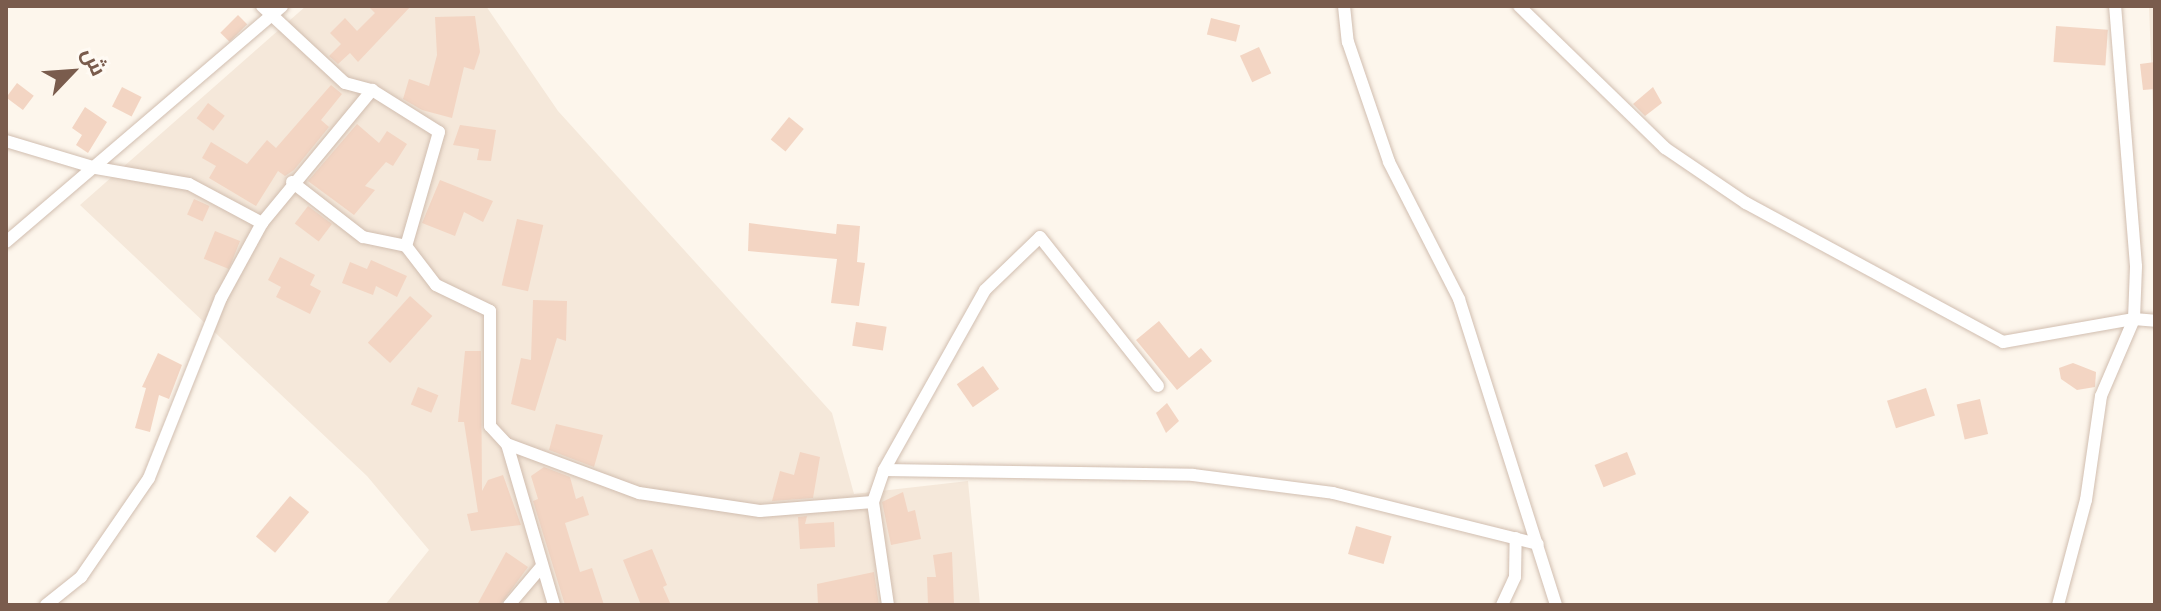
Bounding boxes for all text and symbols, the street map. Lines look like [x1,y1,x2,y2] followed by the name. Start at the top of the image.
[32,32,112,112] north arrow
[78,44,110,79] text: ش

